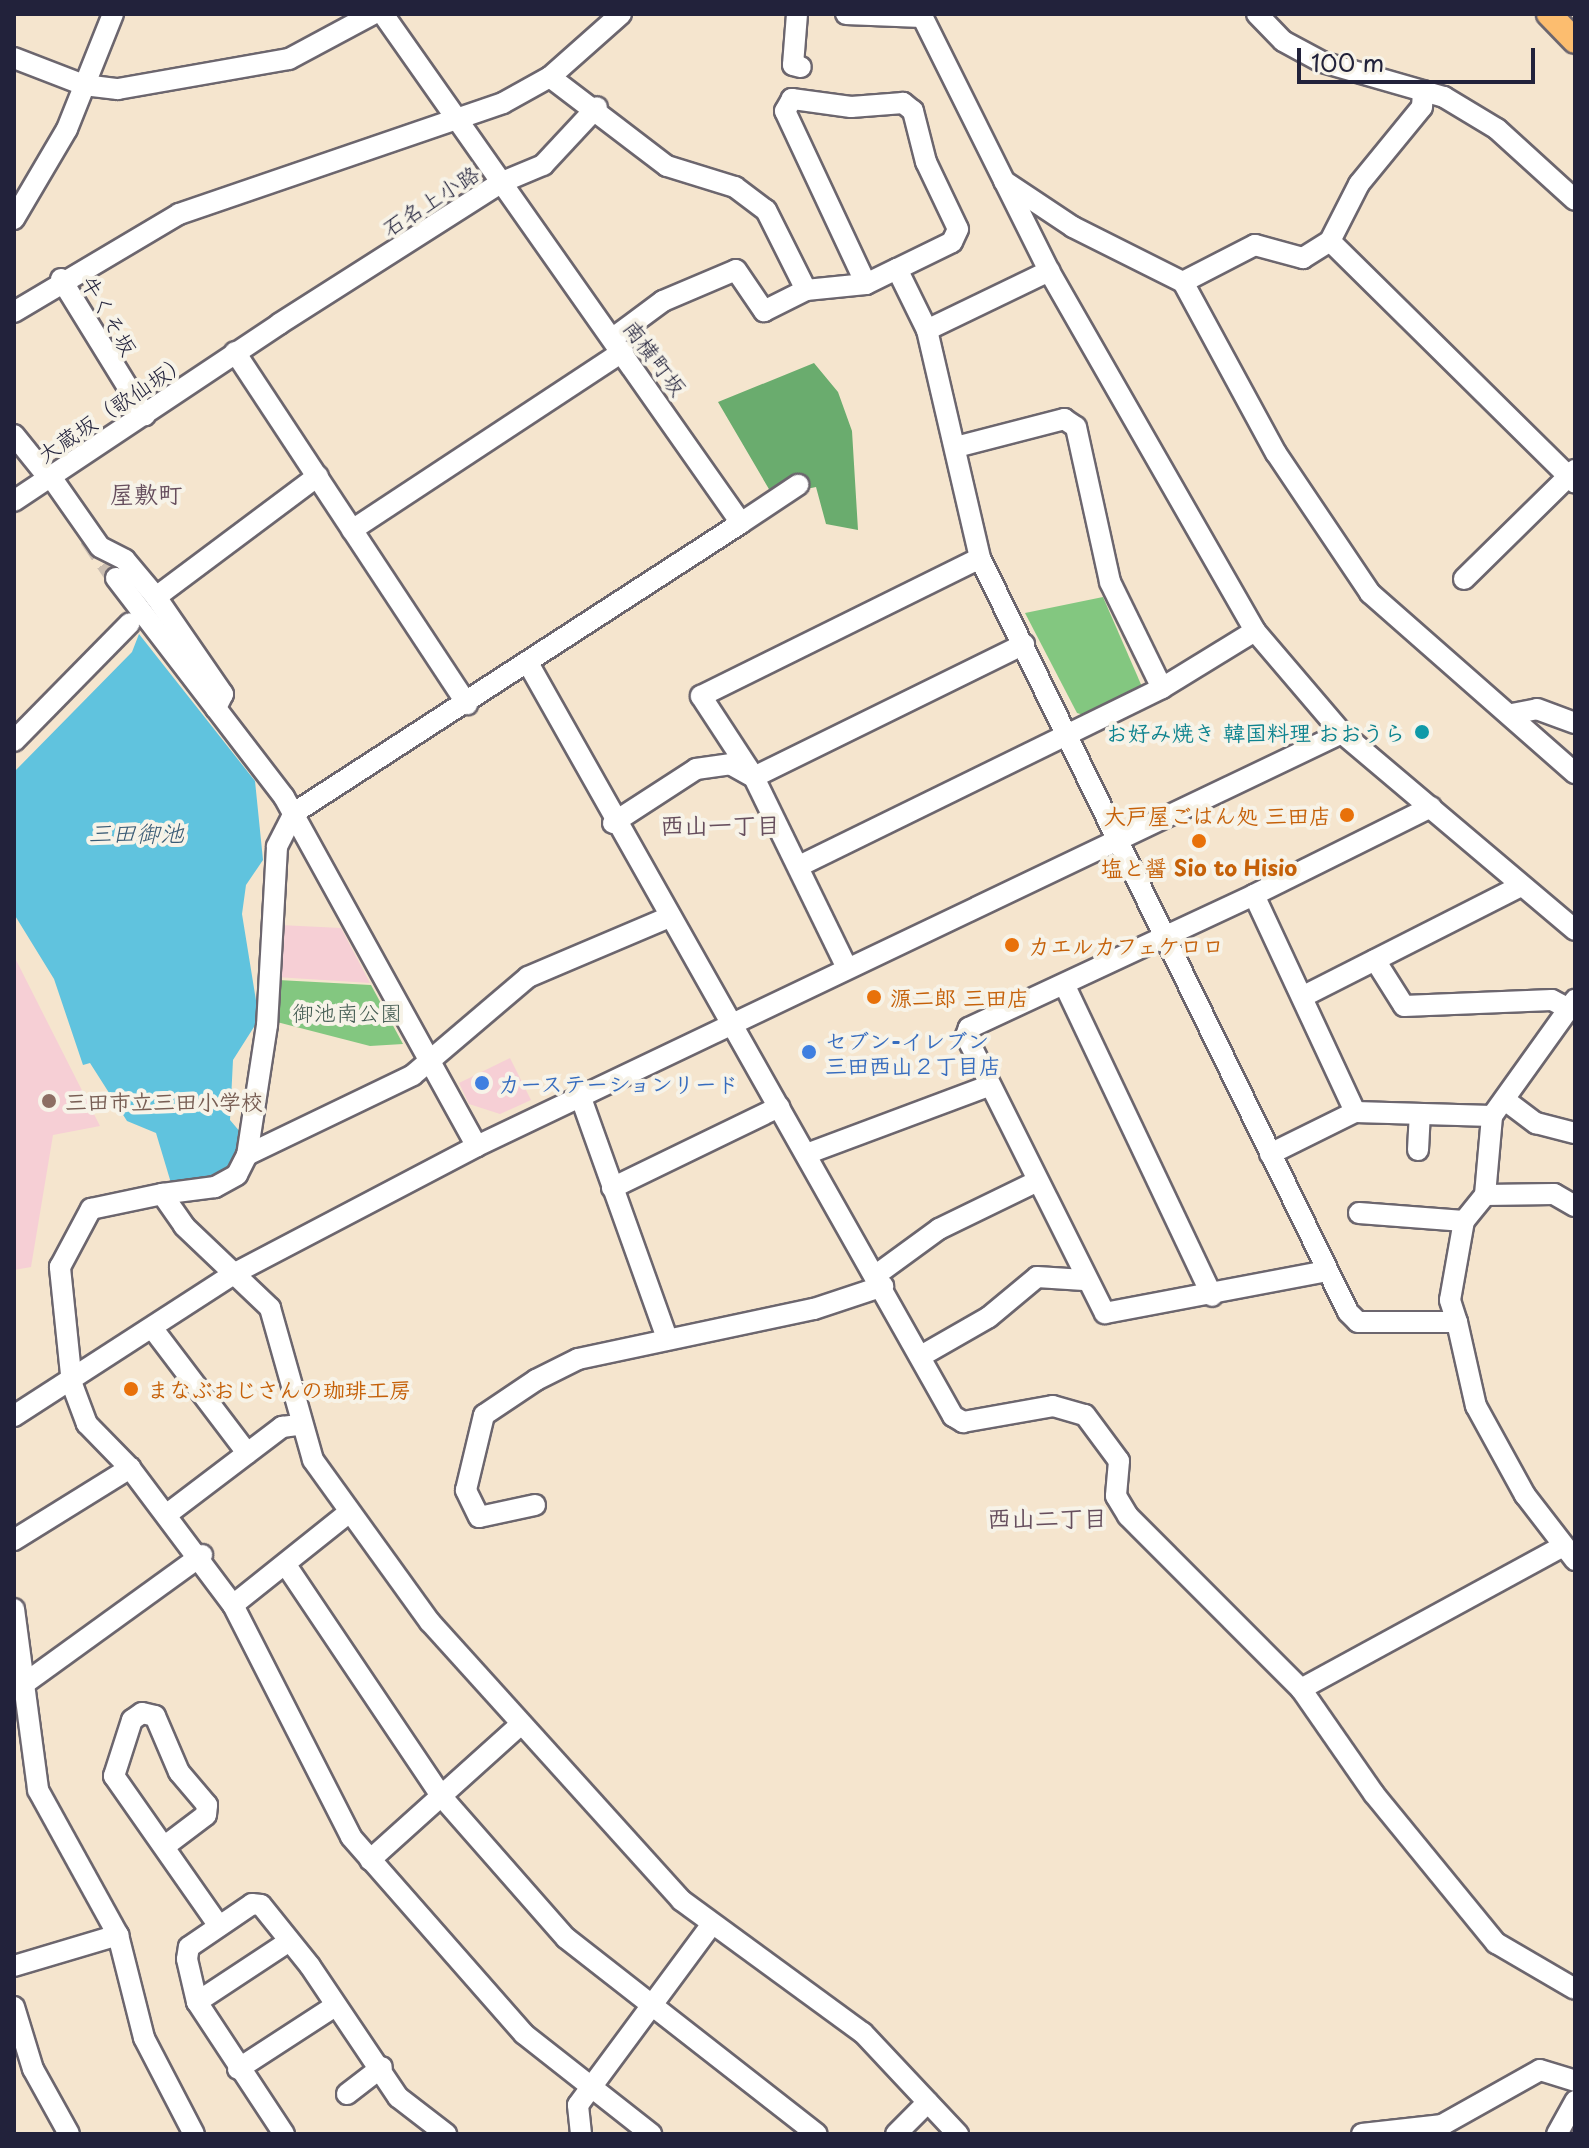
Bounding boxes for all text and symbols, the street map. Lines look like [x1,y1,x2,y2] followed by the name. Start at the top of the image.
[1301,32,1539,82] scale bar
[1311,44,1384,80] text: 100 m
[377,159,483,241] street label: 石名上小路
[77,270,143,360] street label: 牛くそ坂
[619,314,693,400] street label: 南横町坂
[32,347,192,467] street label: 大蔵坂（歌仙坂）
[110,480,182,508] district label: 屋敷町
[1106,719,1406,745] place label: お好み焼き 韓国料理 おおうら
[1413,723,1431,741] marker: お好み焼き 韓国料理 おおうら
[1104,802,1331,828] place label: 大戸屋ごはん処 三田店
[1338,806,1356,824] marker: 大戸屋ごはん処 三田店
[660,811,780,839] district label: 西山一丁目
[88,819,184,847] water label: 三田御池
[1190,832,1208,850] marker: 塩と醤 Sio to Hisio
[1100,854,1298,880] place label: 塩と醤 Sio to Hisio
[1028,932,1226,958] place label: カエルカフェケロロ
[1003,936,1021,954] marker: カエルカフェケロロ
[890,984,1029,1010] place label: 源二郎 三田店
[865,988,883,1006] marker: 源二郎 三田店
[292,999,402,1025] park label: 御池南公園
[825,1026,1001,1078] place label: セブン-イレブン 三田西山２丁目店
[800,1043,818,1061] marker: セブン-イレブン 三田西山２丁目店
[498,1070,740,1096] place label: カーステーションリード
[473,1074,491,1092] marker: カーステーションリード
[65,1088,263,1114] place label: 三田市立三田小学校
[40,1092,58,1110] marker: 三田市立三田小学校
[147,1376,411,1402] place label: まなぶおじさんの珈琲工房
[122,1380,140,1398] marker: まなぶおじさんの珈琲工房
[987,1504,1107,1532] district label: 西山二丁目

